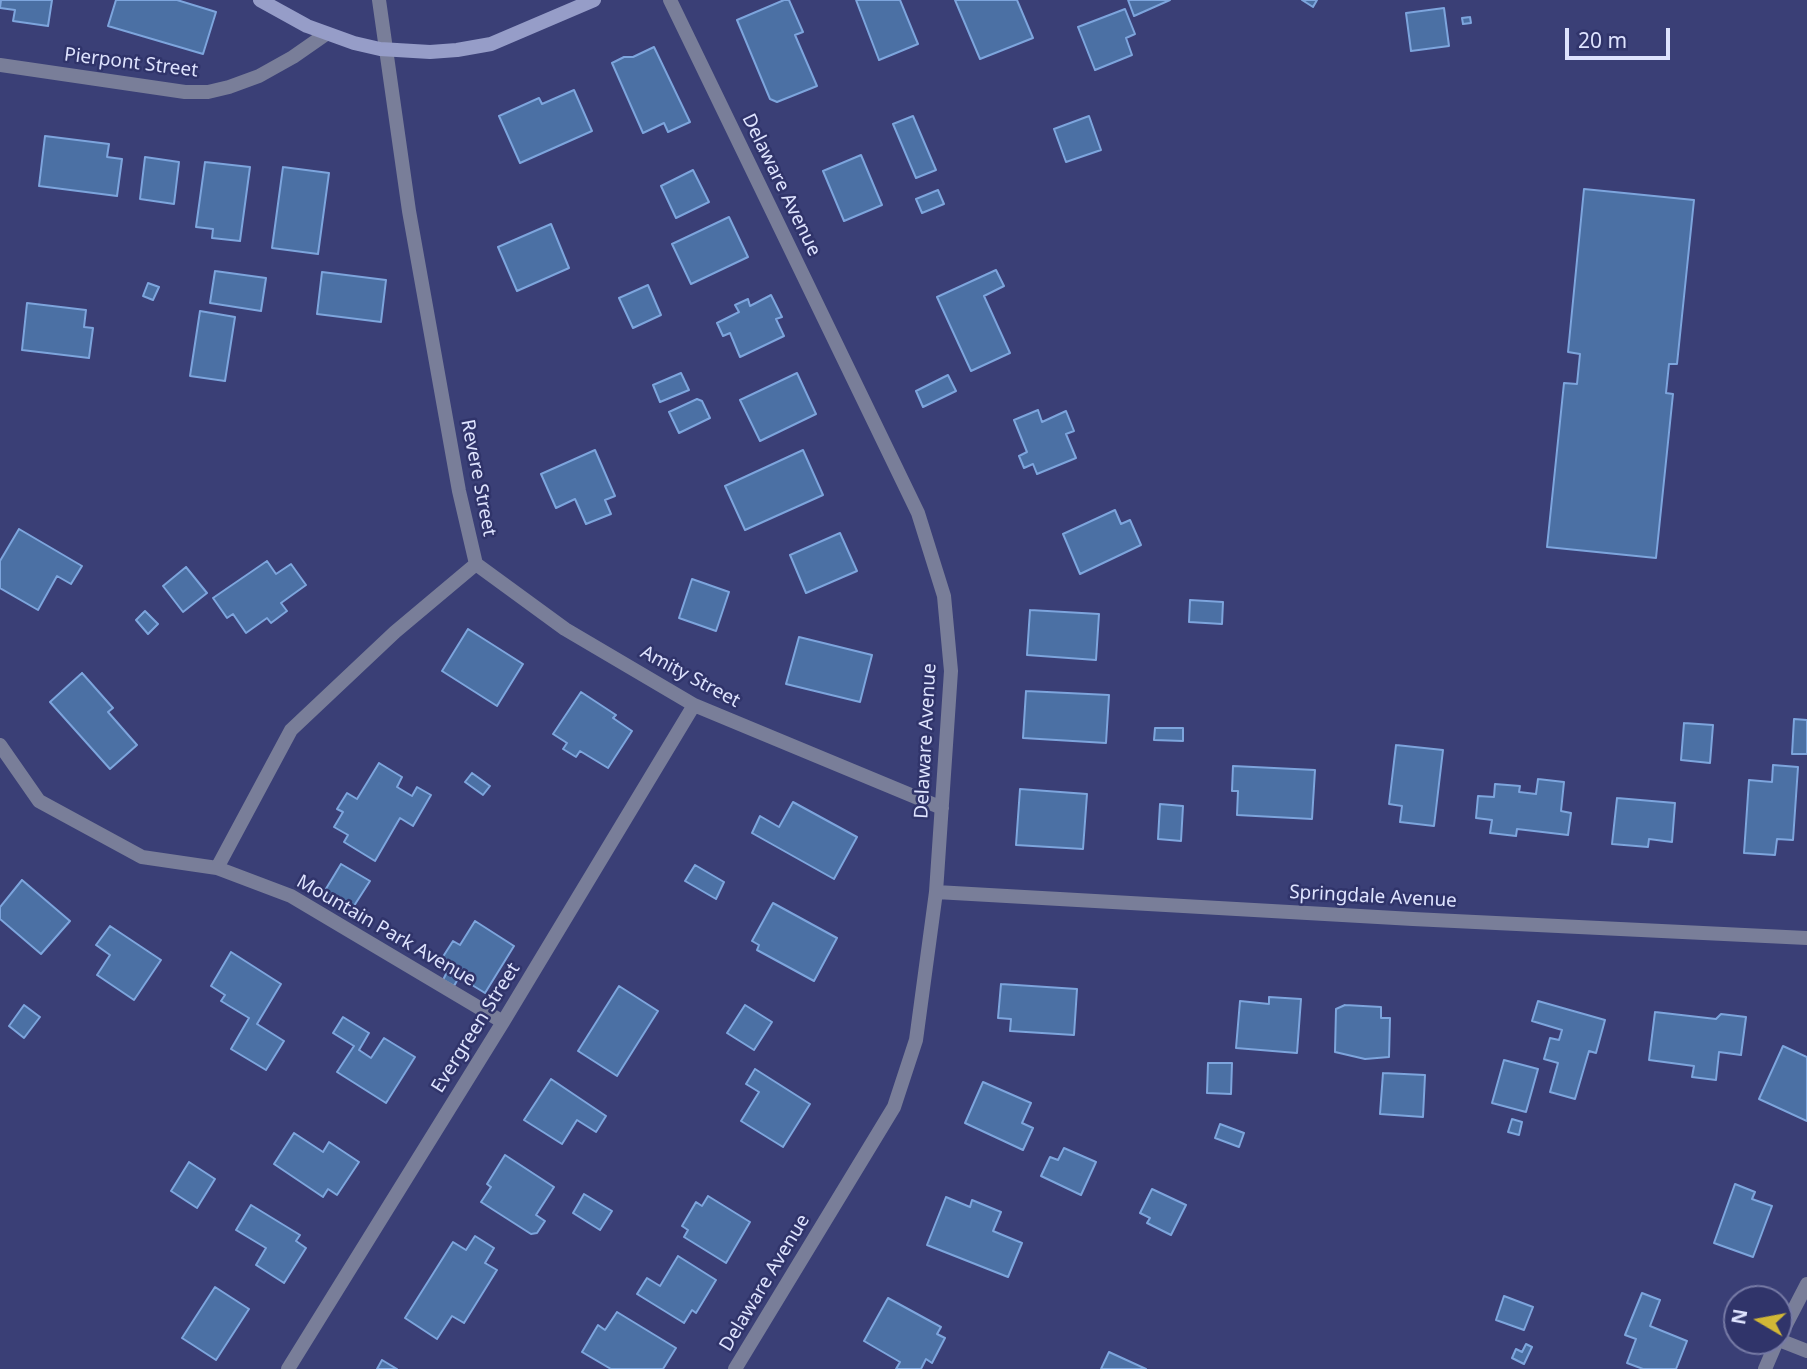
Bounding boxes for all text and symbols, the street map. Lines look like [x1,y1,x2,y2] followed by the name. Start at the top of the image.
[1569,14,1674,58] scale bar
[1578,26,1627,54] text: 20 m
[63,43,199,83] street label: Pierpont Street
[737,110,825,260] street label: Delaware Avenue
[455,418,501,538] street label: Revere Street
[636,641,744,713] street label: Amity Street
[911,663,941,819] street label: Delaware Avenue
[292,870,480,992] street label: Mountain Park Avenue
[1289,881,1457,913] street label: Springdale Avenue
[427,959,525,1097] street label: Evergreen Street
[715,1210,815,1356] street label: Delaware Avenue
[1723,1285,1793,1355] north arrow
[1725,1307,1753,1327] text: N

